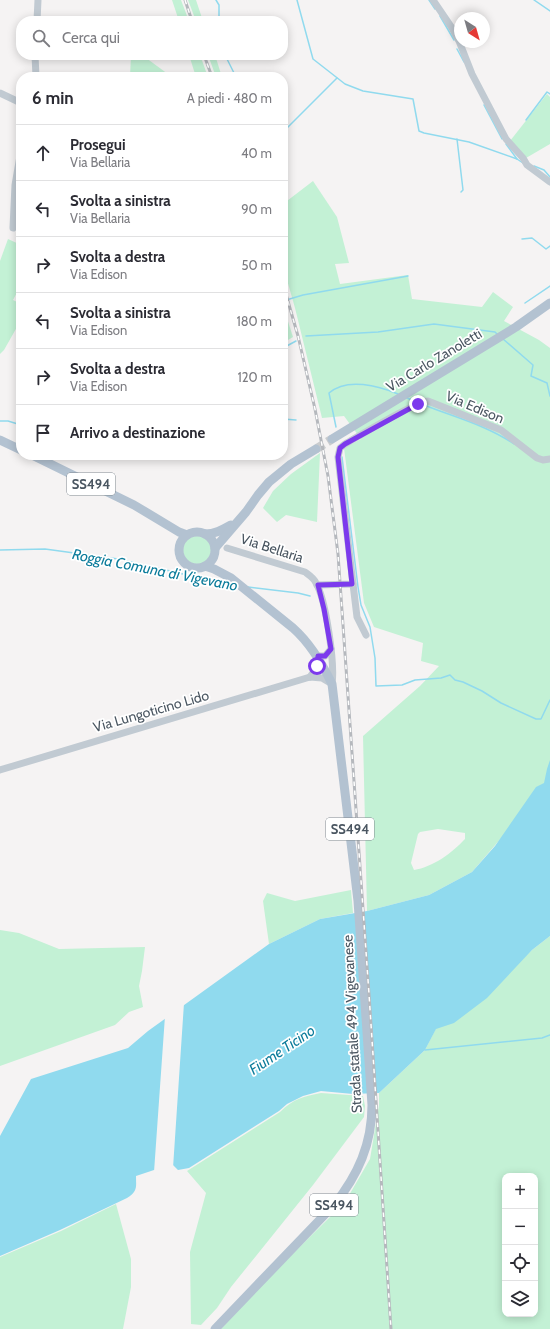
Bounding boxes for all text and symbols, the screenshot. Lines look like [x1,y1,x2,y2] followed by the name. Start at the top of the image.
[454,12,490,48] north arrow
[16,16,288,60] search box
[30,27,52,49] icon: search
[62,29,120,47] text: Cerca qui
[32,88,74,108] text: 6 min
[187,90,272,106] text: A piedi · 480 m
[70,136,126,154] text: Prosegui
[32,142,54,164] icon: ahead
[241,145,272,161] text: 40 m
[70,154,130,170] text: Via Bellaria
[70,192,171,210] text: Svolta a sinistra
[32,198,54,220] icon: left
[241,201,272,217] text: 90 m
[70,210,130,226] text: Via Bellaria
[70,248,165,266] text: Svolta a destra
[32,254,54,276] icon: right
[242,257,272,273] text: 50 m
[70,266,127,282] text: Via Edison
[70,304,171,322] text: Svolta a sinistra
[32,310,54,332] icon: left
[236,313,272,329] text: 180 m
[70,322,127,338] text: Via Edison
[383,324,485,396] street label: Via Carlo Zanoletti
[70,360,165,378] text: Svolta a destra
[32,366,54,388] icon: right
[238,369,272,385] text: 120 m
[70,378,127,394] text: Via Edison
[443,387,507,427] street label: Via Edison
[409,395,427,413] route end
[32,422,54,444] icon: arrive
[70,424,205,442] text: Arrivo a destinazione
[67,473,115,495] road number: SS494
[238,529,306,567] street label: Via Bellaria
[71,545,240,595] water label: Roggia Comuna di Vigevano
[308,657,326,675] route start
[91,686,211,736] street label: Via Lungoticino Lido
[326,818,374,840] road number: SS494
[338,934,366,1114] street label: Strada statale 494 Vigevanese
[246,1021,319,1079] water label: Fiume Ticino
[502,1173,538,1317] map controls
[502,1173,538,1209] button: +
[310,1194,358,1216] road number: SS494
[502,1209,538,1245] button: −
[502,1245,538,1281] button: locate
[502,1281,538,1317] button: layers

